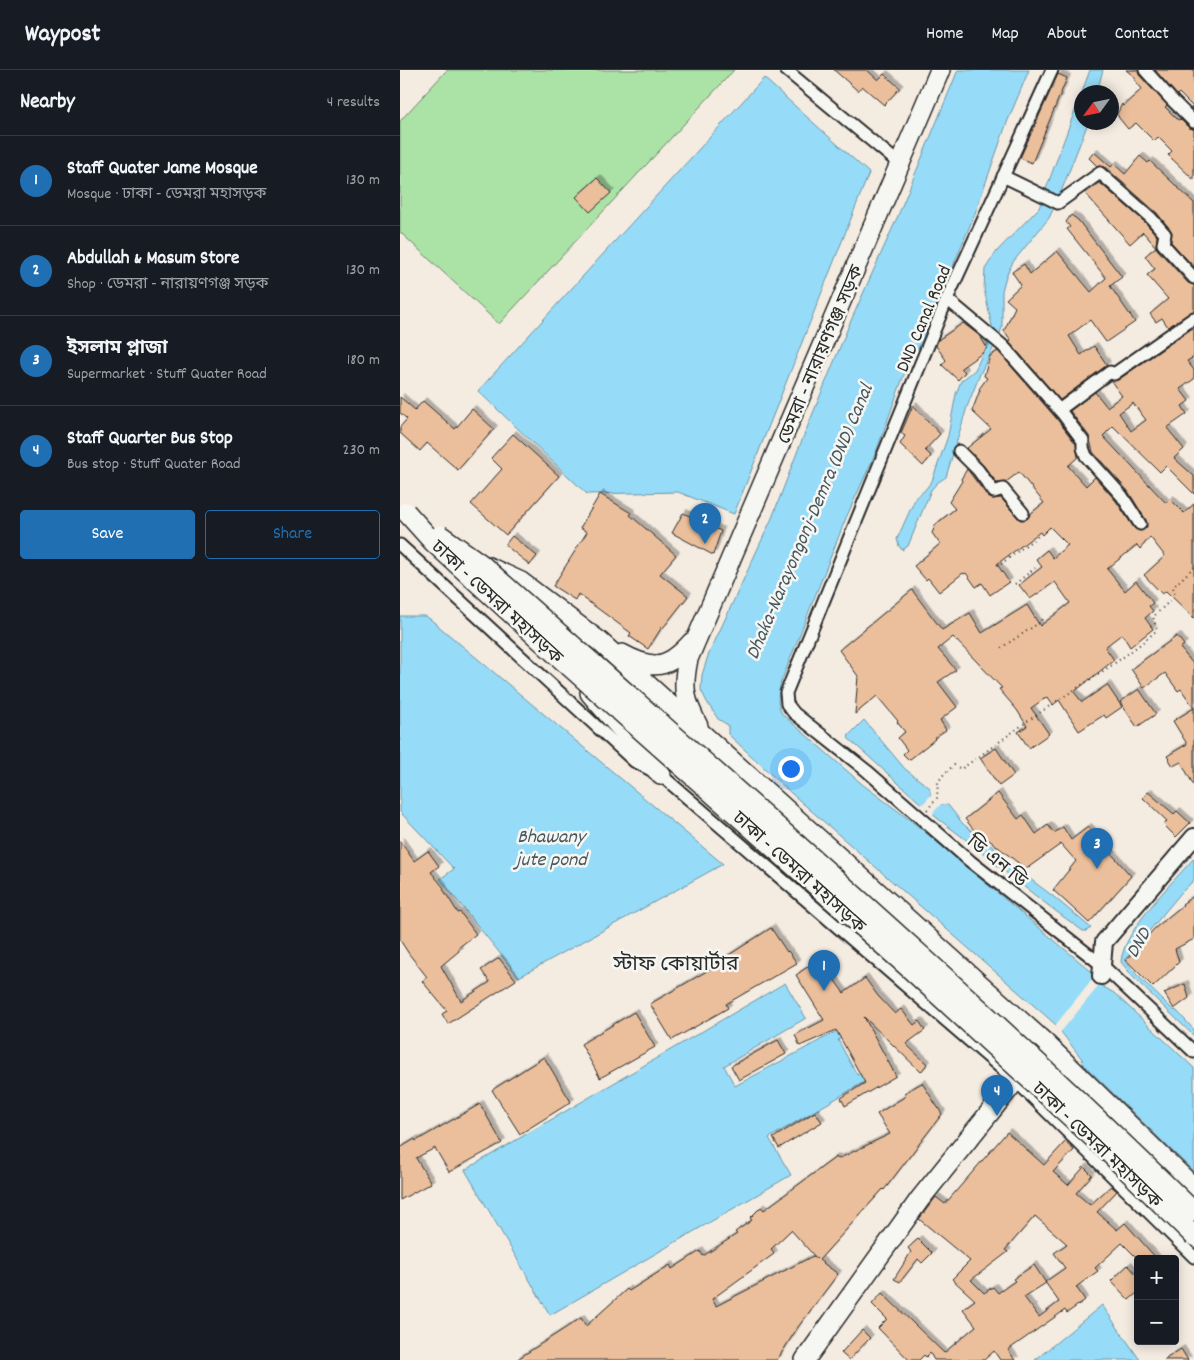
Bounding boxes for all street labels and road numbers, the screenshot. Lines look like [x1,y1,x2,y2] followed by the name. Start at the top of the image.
[772,261,872,449] street label: ডেমরা - নারায়ণগঞ্জ সড়ক
[891,262,960,377] street label: DND Canal Road
[423,535,568,672] street label: ঢাকা - ডেমরা মহাসড়ক
[724,806,871,941] street label: ঢাকা - ডেমরা মহাসড়ক
[959,828,1033,896] street label: ডি এন ডি
[1024,1077,1167,1216] street label: ঢাকা - ডেমরা মহাসড়ক

